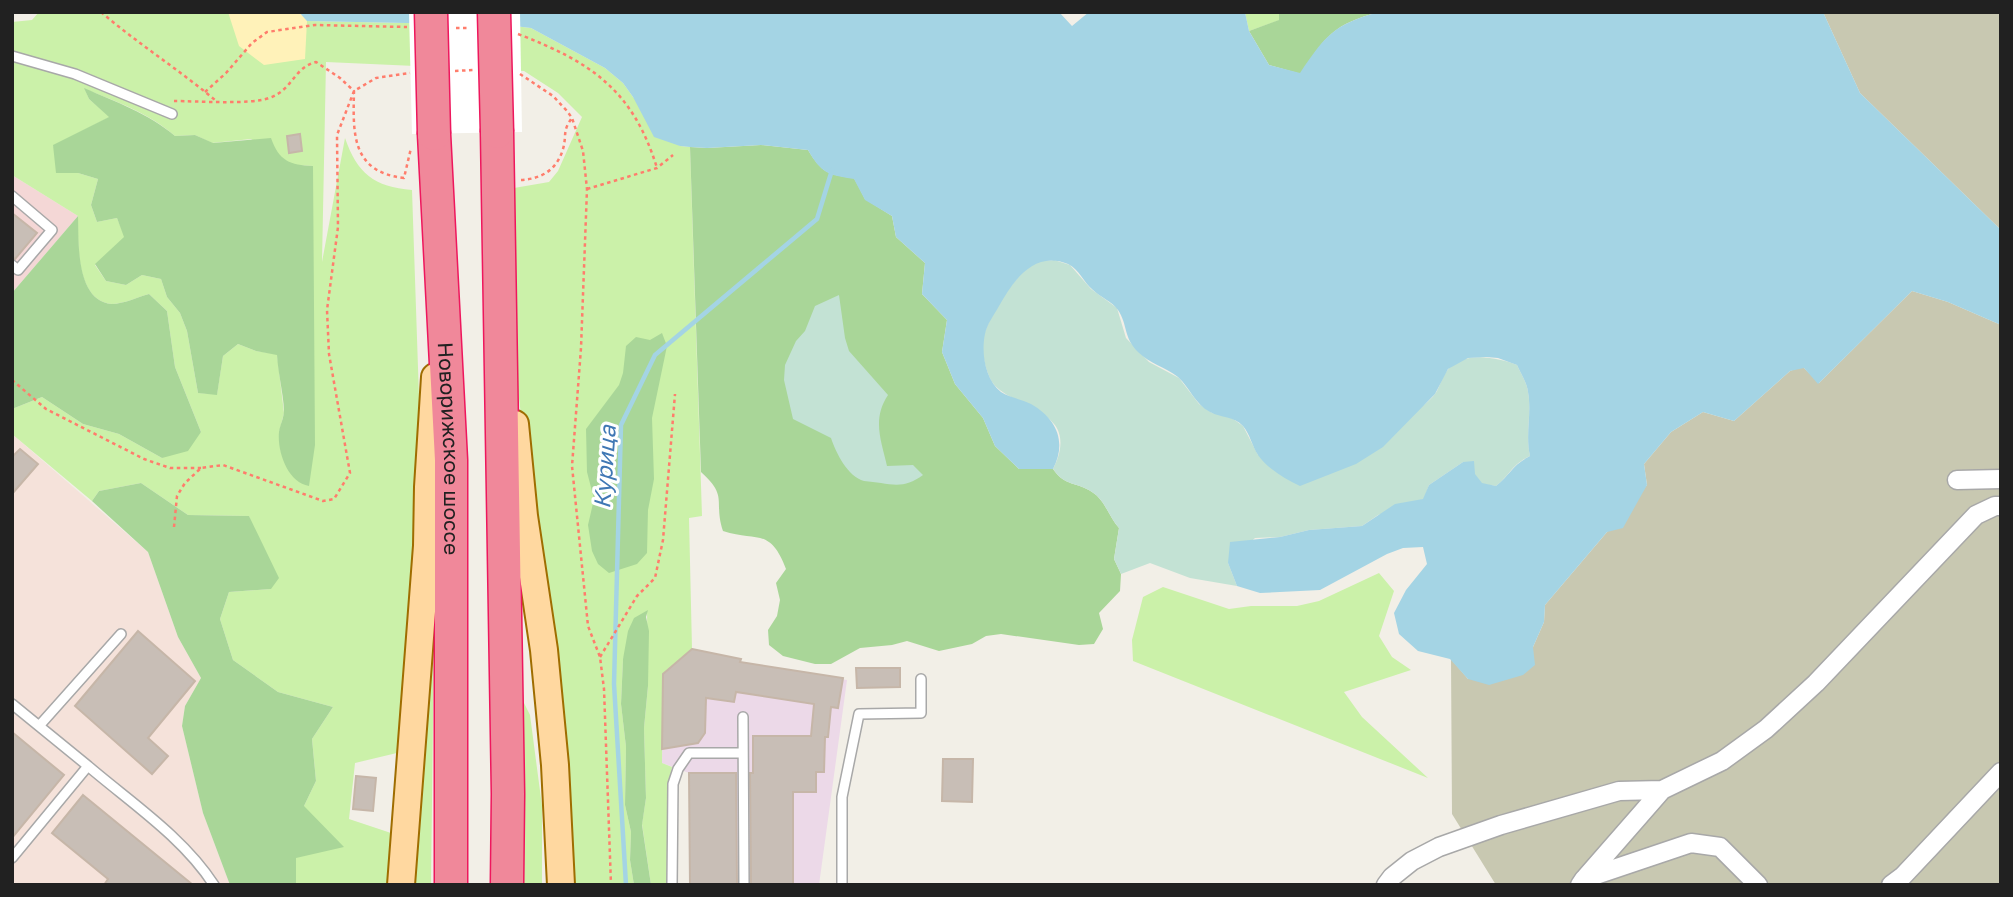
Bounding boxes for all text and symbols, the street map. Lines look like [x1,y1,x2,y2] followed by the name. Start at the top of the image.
[433,341,465,555] street label: Новорижское шоссе
[587,423,621,510] water label: Курица

